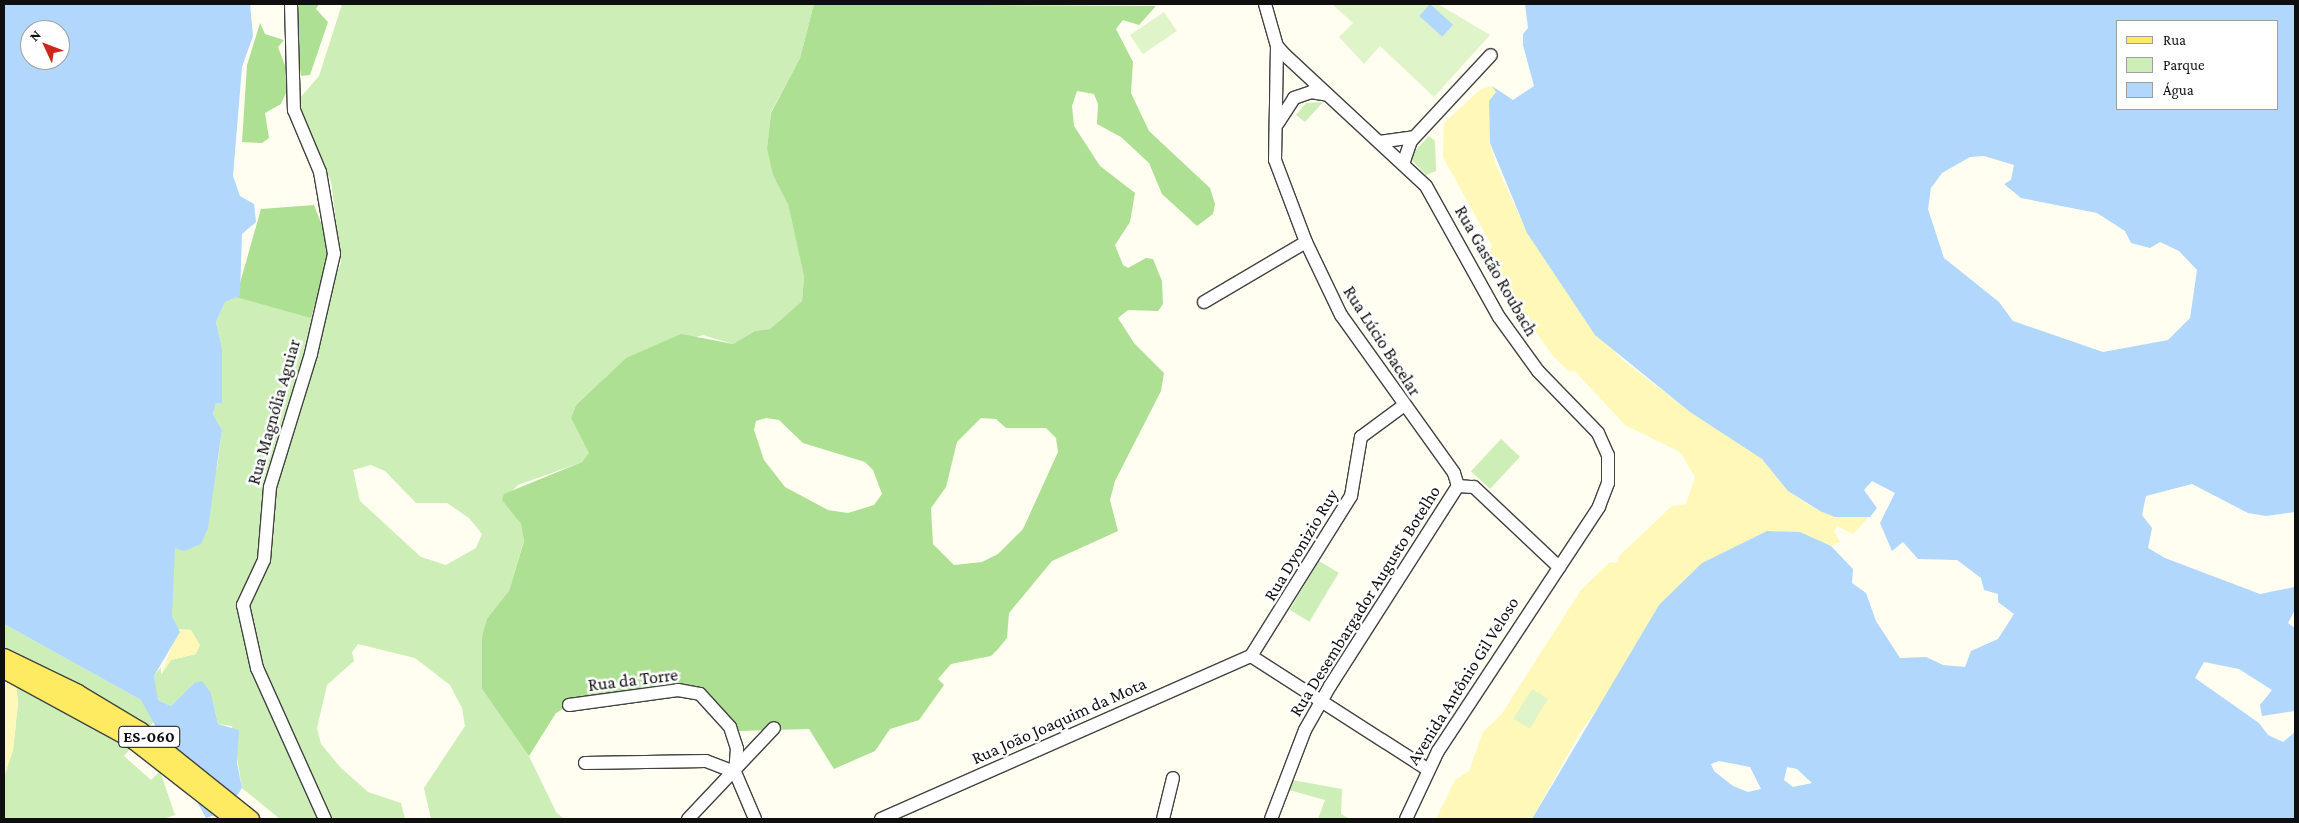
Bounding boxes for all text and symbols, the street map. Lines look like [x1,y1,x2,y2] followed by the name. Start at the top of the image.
[20,20,70,70] north arrow
[2116,20,2279,110] legend
[26,27,44,44] text: N
[2163,32,2186,48] text: Rua
[2163,57,2204,73] text: Parque
[2163,82,2194,98] text: Água
[1450,202,1542,340] street label: Rua Gastão Roubach
[1338,282,1426,400] street label: Rua Lúcio Bacelar
[243,337,305,487] street label: Rua Magnólia Aguiar
[1285,482,1445,720] street label: Rua Desembargador Augusto Botelho
[1259,485,1343,605] street label: Rua Dyonizio Ruy
[1402,593,1524,769] street label: Avenida Antônio Gil Veloso
[587,664,679,696] street label: Rua da Torre
[968,673,1150,769] street label: Rua João Joaquim da Mota
[118,724,180,750] road number: ES-060

